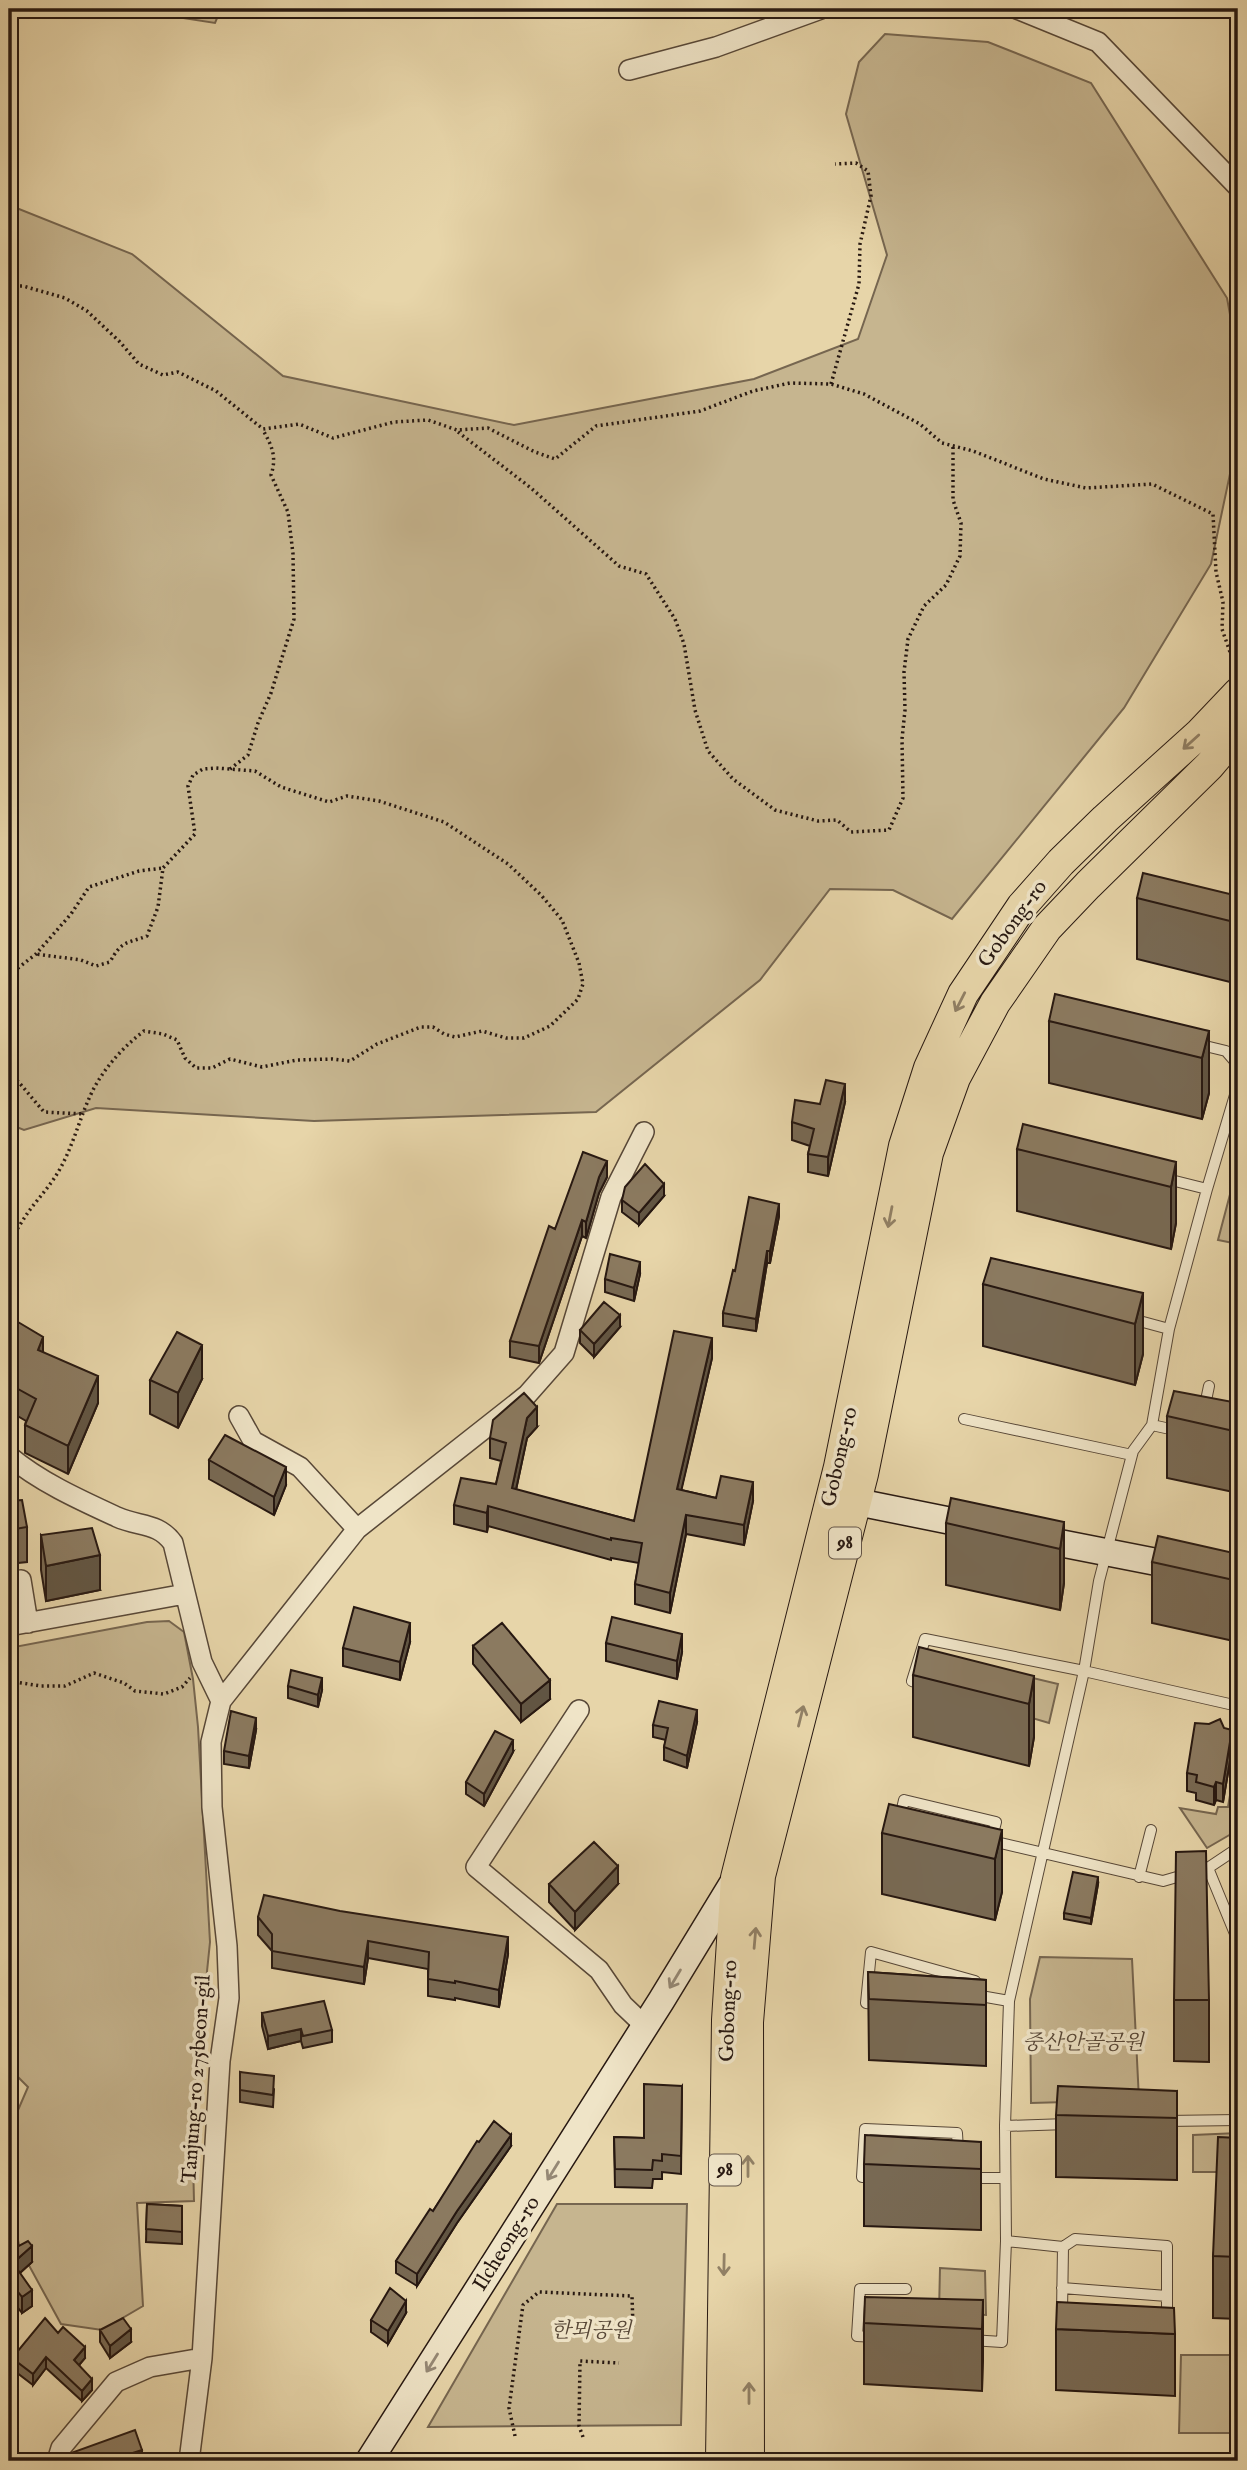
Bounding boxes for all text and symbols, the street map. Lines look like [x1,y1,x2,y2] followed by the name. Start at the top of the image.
[1182,734,1200,750] one-way arrow
[972,875,1054,973] street label: Gobong-ro
[953,991,967,1012] one-way arrow
[883,1205,896,1228] one-way arrow
[815,1404,865,1510] street label: Gobong-ro
[829,1527,861,1558] road number: 98
[795,1705,808,1728] one-way arrow
[749,1927,762,1950] one-way arrow
[714,1960,744,2062] street label: Gobong-ro
[668,1968,682,1988] one-way arrow
[176,1974,218,2184] street label: Tanjung-ro 275beon-gil
[1022,2030,1146,2057] park label: 중산안골공원
[709,2154,741,2186] road number: 98
[741,2154,755,2177] one-way arrow
[546,2160,560,2180] one-way arrow
[467,2191,547,2297] street label: Ilcheong-ro
[717,2253,731,2276] one-way arrow
[550,2318,633,2345] park label: 한뫼공원
[424,2353,439,2372] one-way arrow
[742,2382,756,2405] one-way arrow

